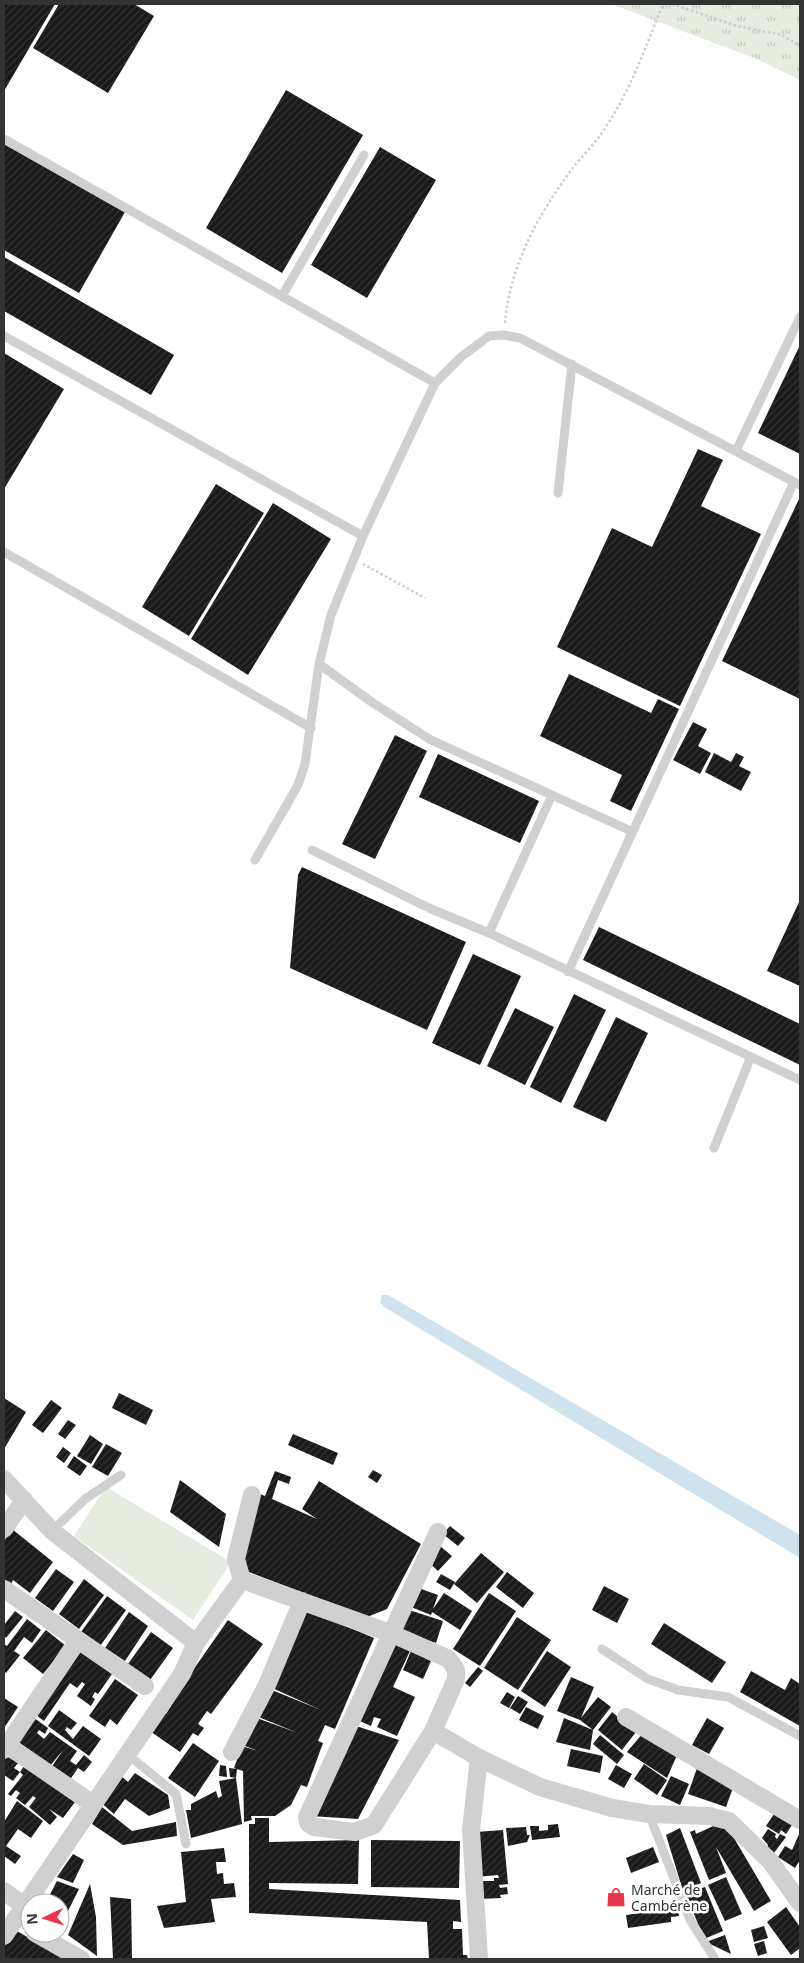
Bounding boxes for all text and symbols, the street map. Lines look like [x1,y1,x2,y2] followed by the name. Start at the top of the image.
[631,1880,707,1915] place label: Marché de Cambérène
[605,1886,627,1908] shop icon: Marché de Cambérène
[20,1893,70,1943] north arrow
[22,1913,41,1925] text: N

